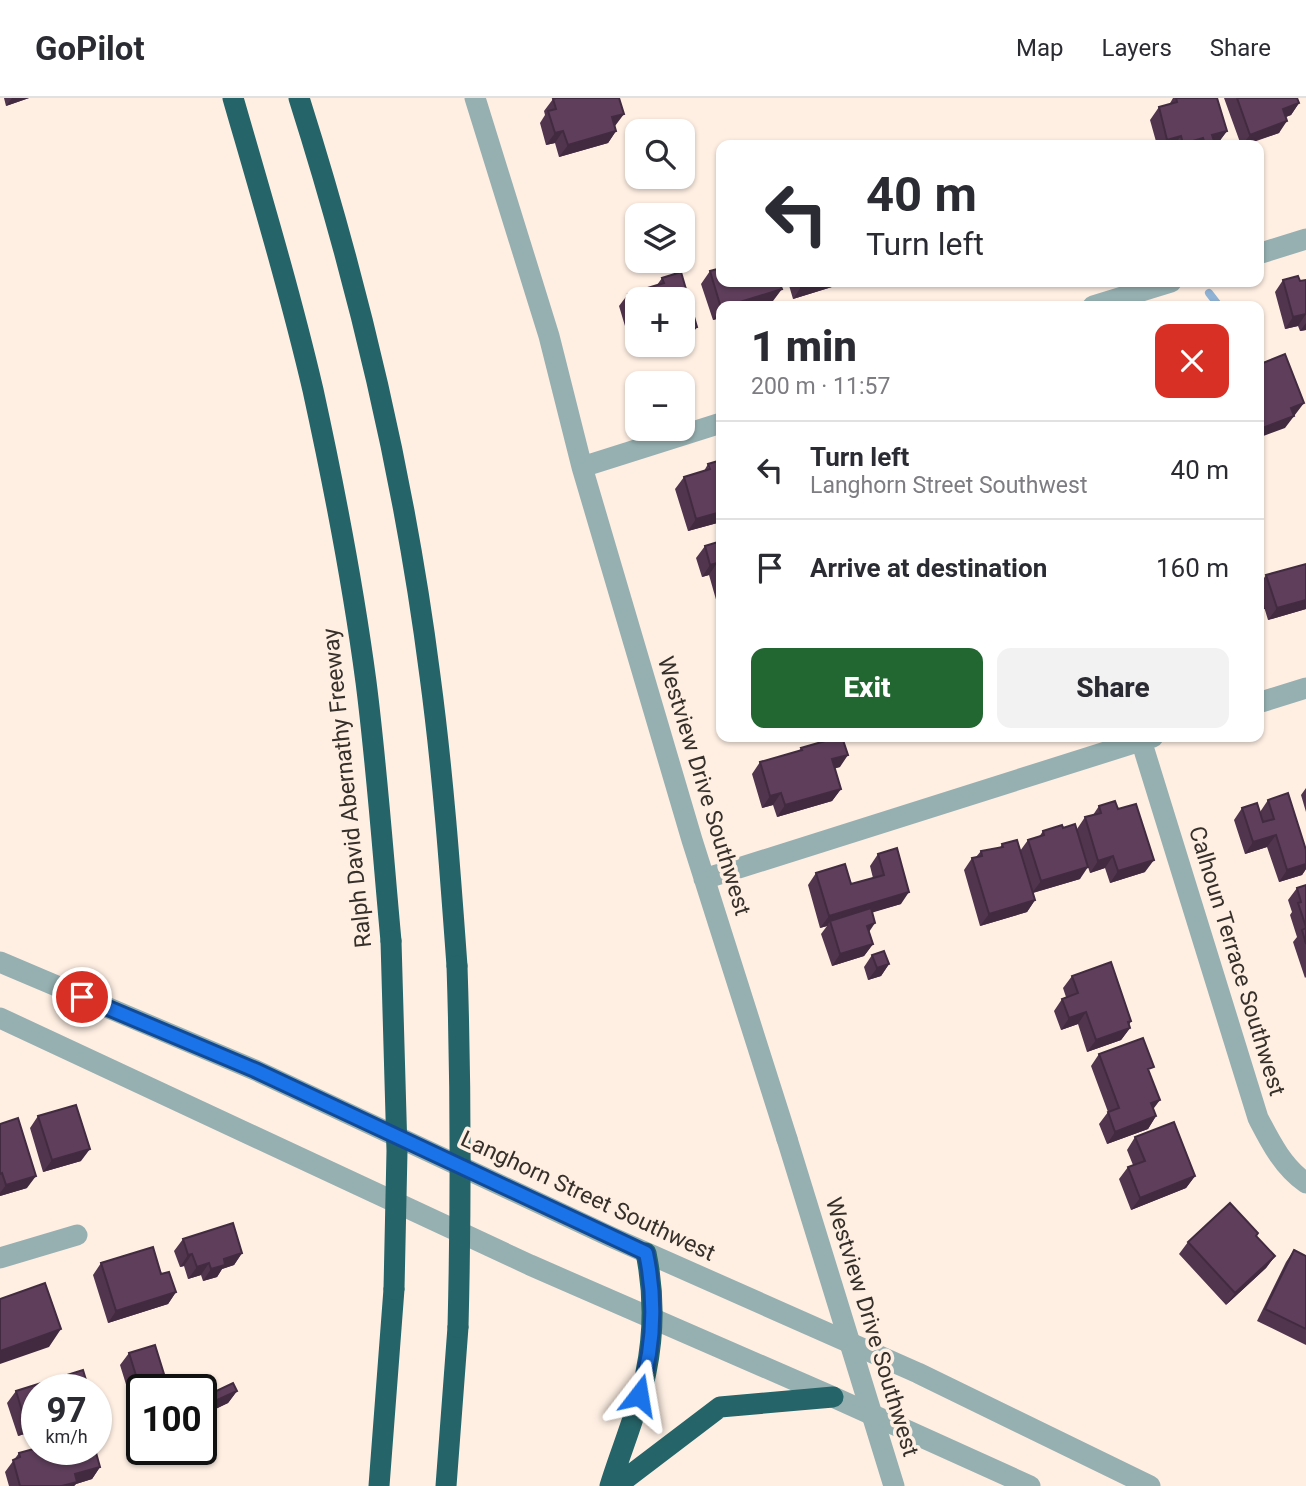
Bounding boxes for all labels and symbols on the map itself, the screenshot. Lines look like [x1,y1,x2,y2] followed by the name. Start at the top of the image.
[317,627,377,949] street label: Ralph David Abernathy Freeway
[652,653,756,919] street label: Westview Drive Southwest
[1183,823,1291,1099] street label: Calhoun Terrace Southwest
[52,967,112,1027] pin
[457,1125,719,1267] street label: Langhorn Street Southwest
[820,1194,924,1460] street label: Westview Drive Southwest
[602,1358,676,1432] position arrow
[126,1374,217,1465] speed limit sign: 100

